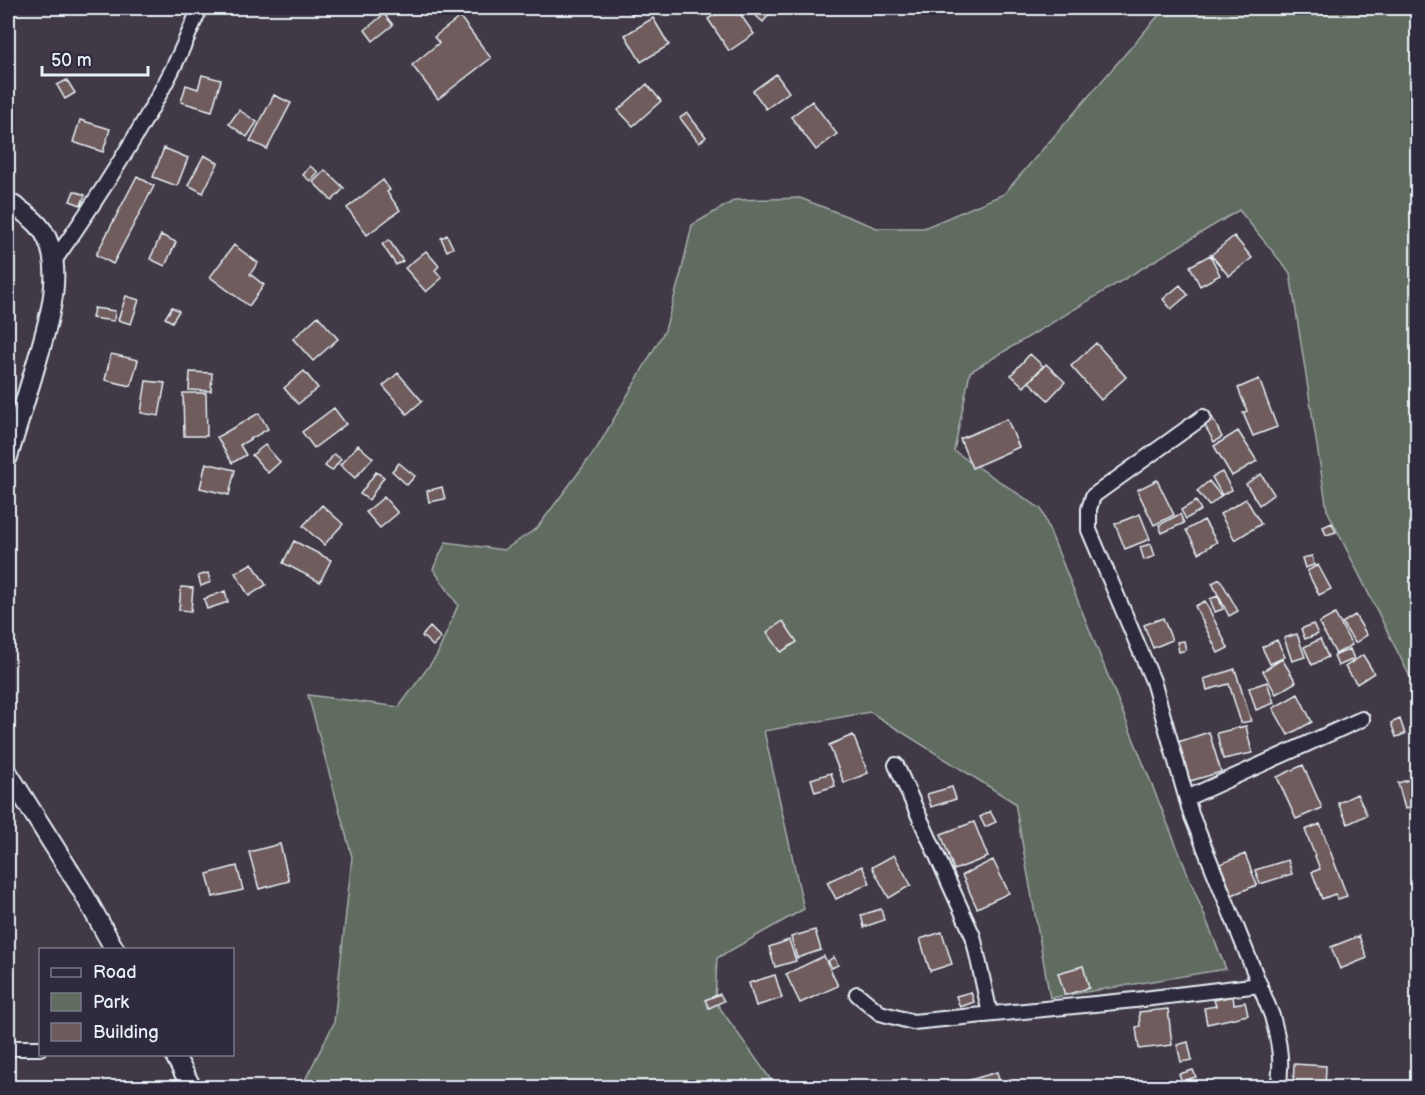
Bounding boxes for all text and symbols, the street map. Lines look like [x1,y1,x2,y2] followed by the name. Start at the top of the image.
[42,39,148,77] scale bar
[51,50,92,71] text: 50 m
[39,948,234,1056] legend
[93,962,137,983] text: Road
[93,992,129,1013] text: Park
[93,1022,159,1043] text: Building

